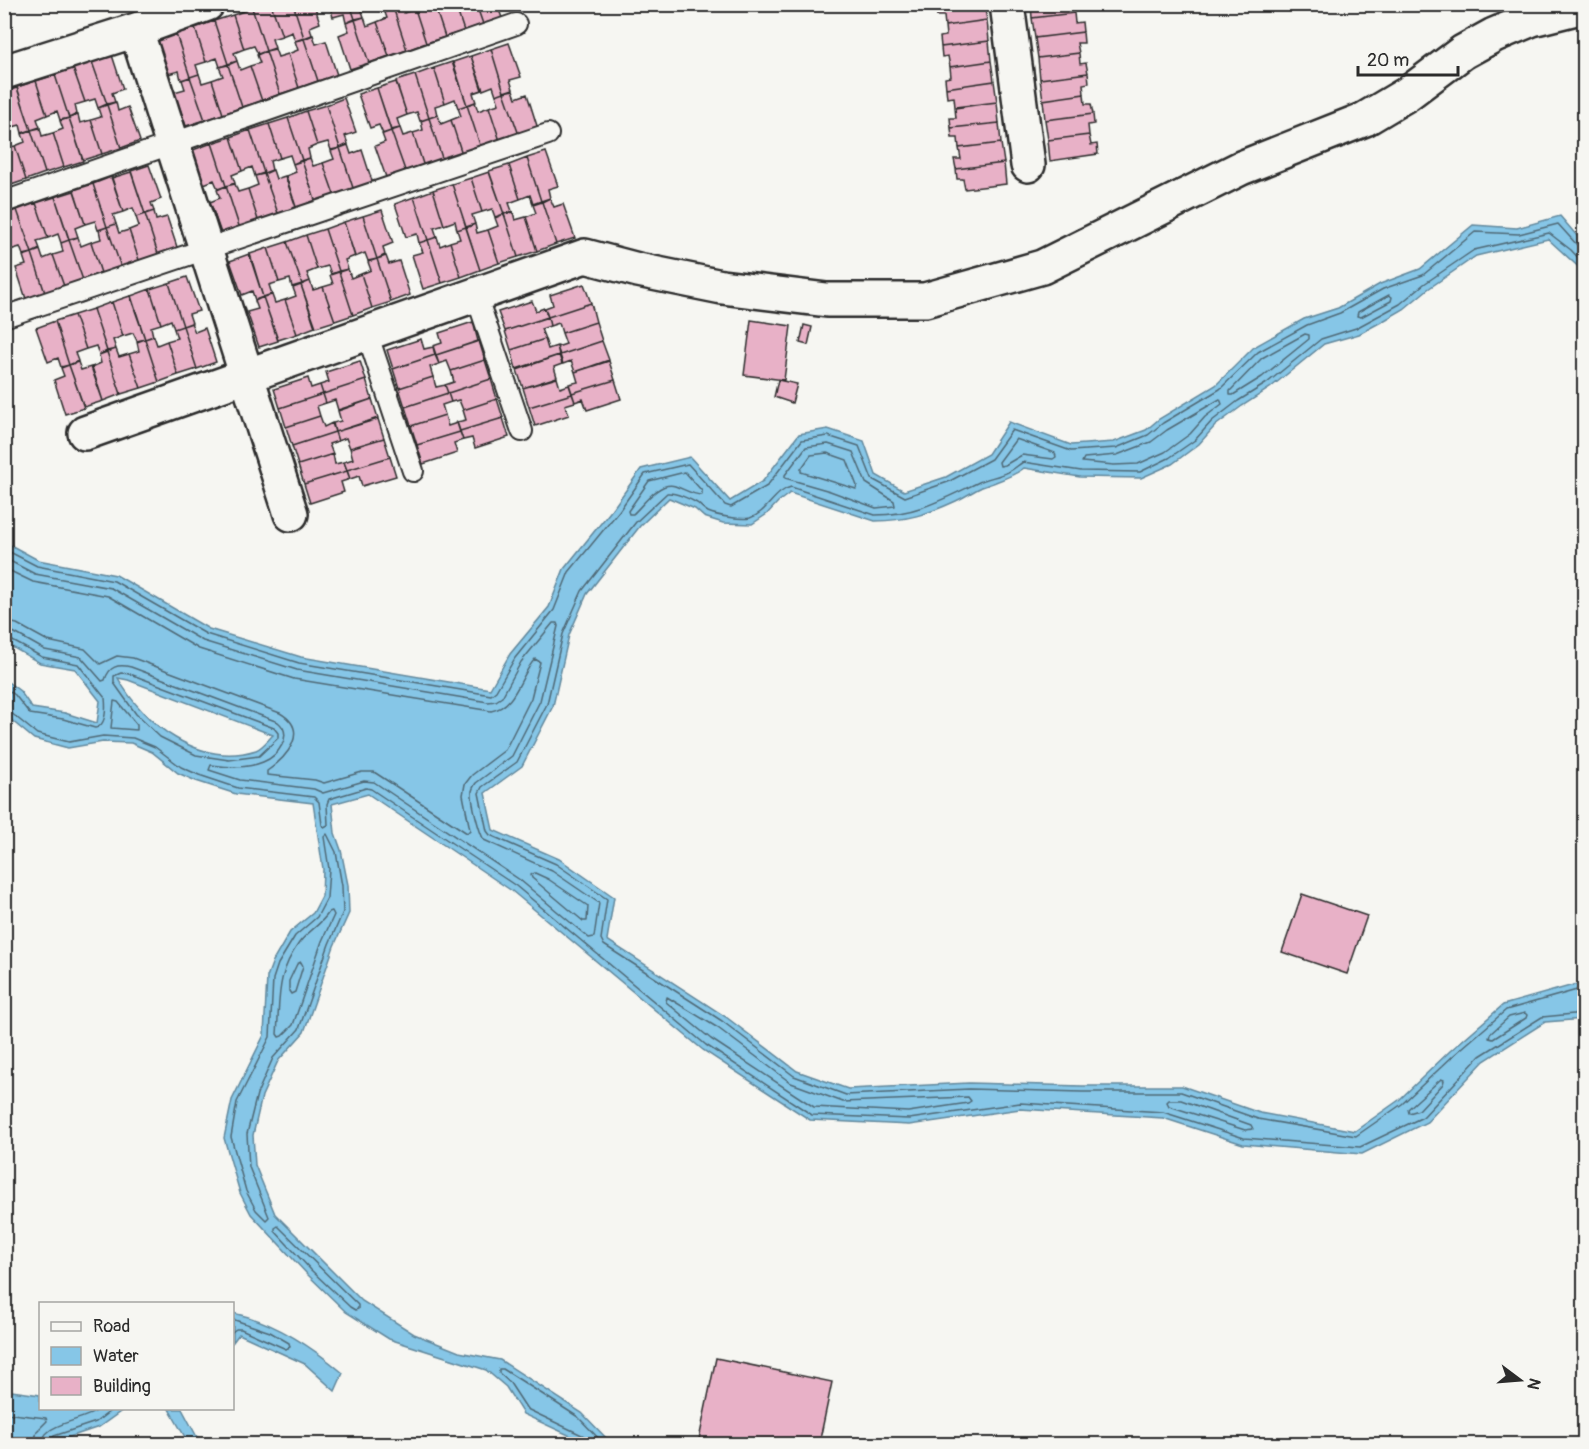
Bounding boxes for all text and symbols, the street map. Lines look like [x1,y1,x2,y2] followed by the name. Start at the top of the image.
[1358,39,1458,77] scale bar
[1367,49,1409,72] text: 20 m
[39,1302,234,1410] legend
[93,1315,130,1338] text: Road
[93,1345,139,1368] text: Water
[1490,1350,1550,1410] north arrow
[93,1375,151,1398] text: Building
[1522,1376,1545,1392] text: N

